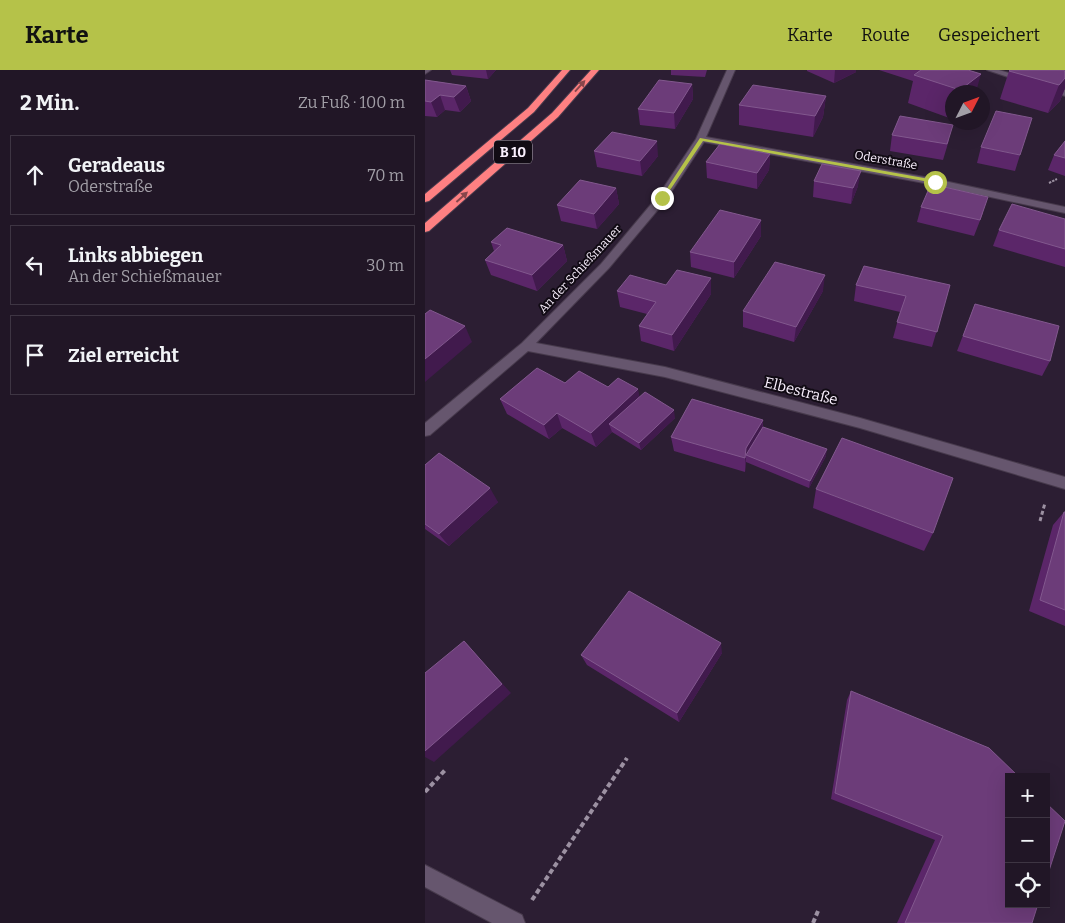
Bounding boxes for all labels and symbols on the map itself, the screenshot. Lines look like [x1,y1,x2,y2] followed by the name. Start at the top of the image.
[575,80,586,93] one-way arrow
[945,85,990,130] north arrow
[494,140,532,164] road number: B 10
[854,148,918,172] street label: Oderstraße
[924,171,947,194] route start
[651,187,674,210] route end
[455,191,467,203] one-way arrow
[536,222,625,316] street label: An der Schießmauer
[762,373,840,409] street label: Elbestraße

